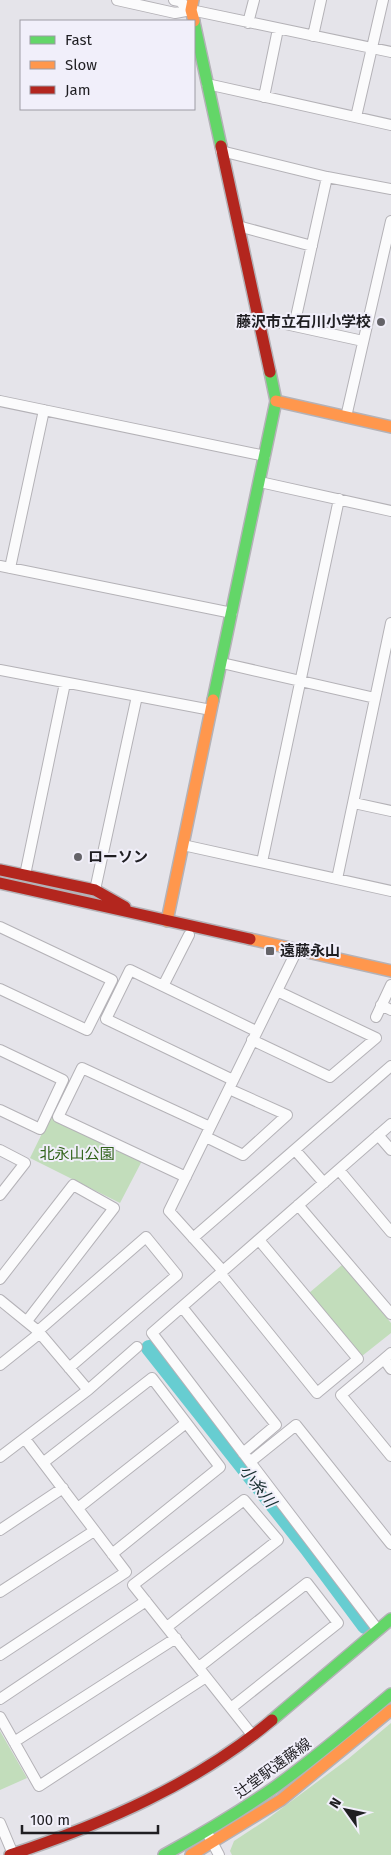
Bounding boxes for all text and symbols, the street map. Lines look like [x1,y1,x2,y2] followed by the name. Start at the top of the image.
[20,20,195,110] legend
[65,31,92,49] text: Fast
[65,56,97,74] text: Slow
[65,81,91,99] text: Jam
[236,313,371,331] place label: 藤沢市立石川小学校
[375,316,387,328] marker: 藤沢市立石川小学校
[88,848,148,866] place label: ローソン
[72,851,84,863] marker: ローソン
[280,942,340,960] place label: 遠藤永山
[264,945,276,957] marker: 遠藤永山
[39,1145,115,1163] park label: 北永山公園
[236,1461,281,1512] water label: 小糸川
[231,1734,315,1802] street label: 辻堂駅遠藤線
[321,1785,371,1835] north arrow
[326,1795,345,1812] text: N
[22,1802,159,1834] scale bar
[30,1811,70,1829] text: 100 m

